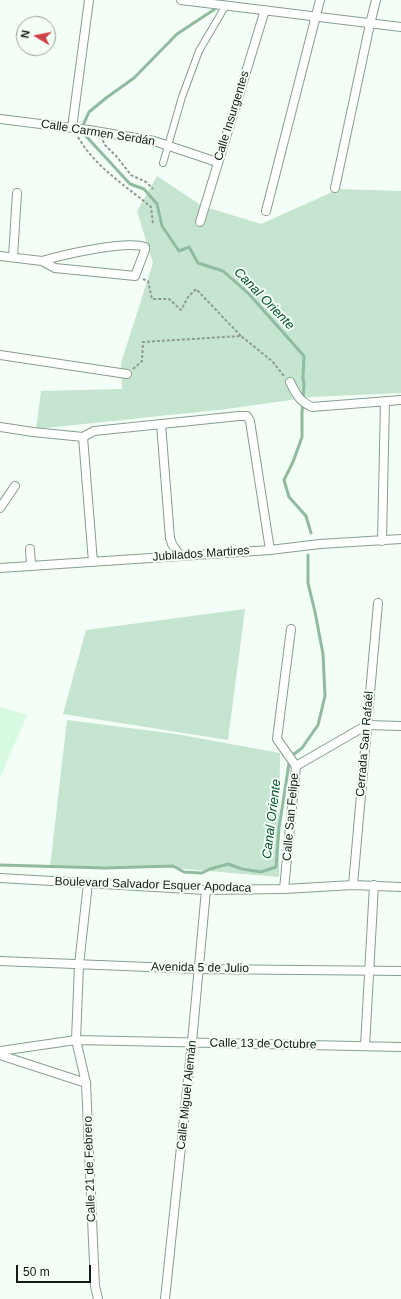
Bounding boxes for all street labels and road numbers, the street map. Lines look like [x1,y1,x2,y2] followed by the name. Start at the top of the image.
[211,69,253,163] street label: Calle Insurgentes
[40,117,156,149] street label: Calle Carmen Serdán
[152,543,250,565] street label: Jubilados Martires
[353,691,377,797] street label: Cerrada San Rafaél
[280,773,302,861] street label: Calle San Felipe
[54,874,252,896] street label: Boulevard Salvador Esquer Apodaca
[151,960,249,976] street label: Avenida 5 de Julio
[210,1036,316,1052] street label: Calle 13 de Octubre
[174,1040,200,1150] street label: Calle Miguel Alemán
[81,1116,99,1222] street label: Calle 21 de Febrero

